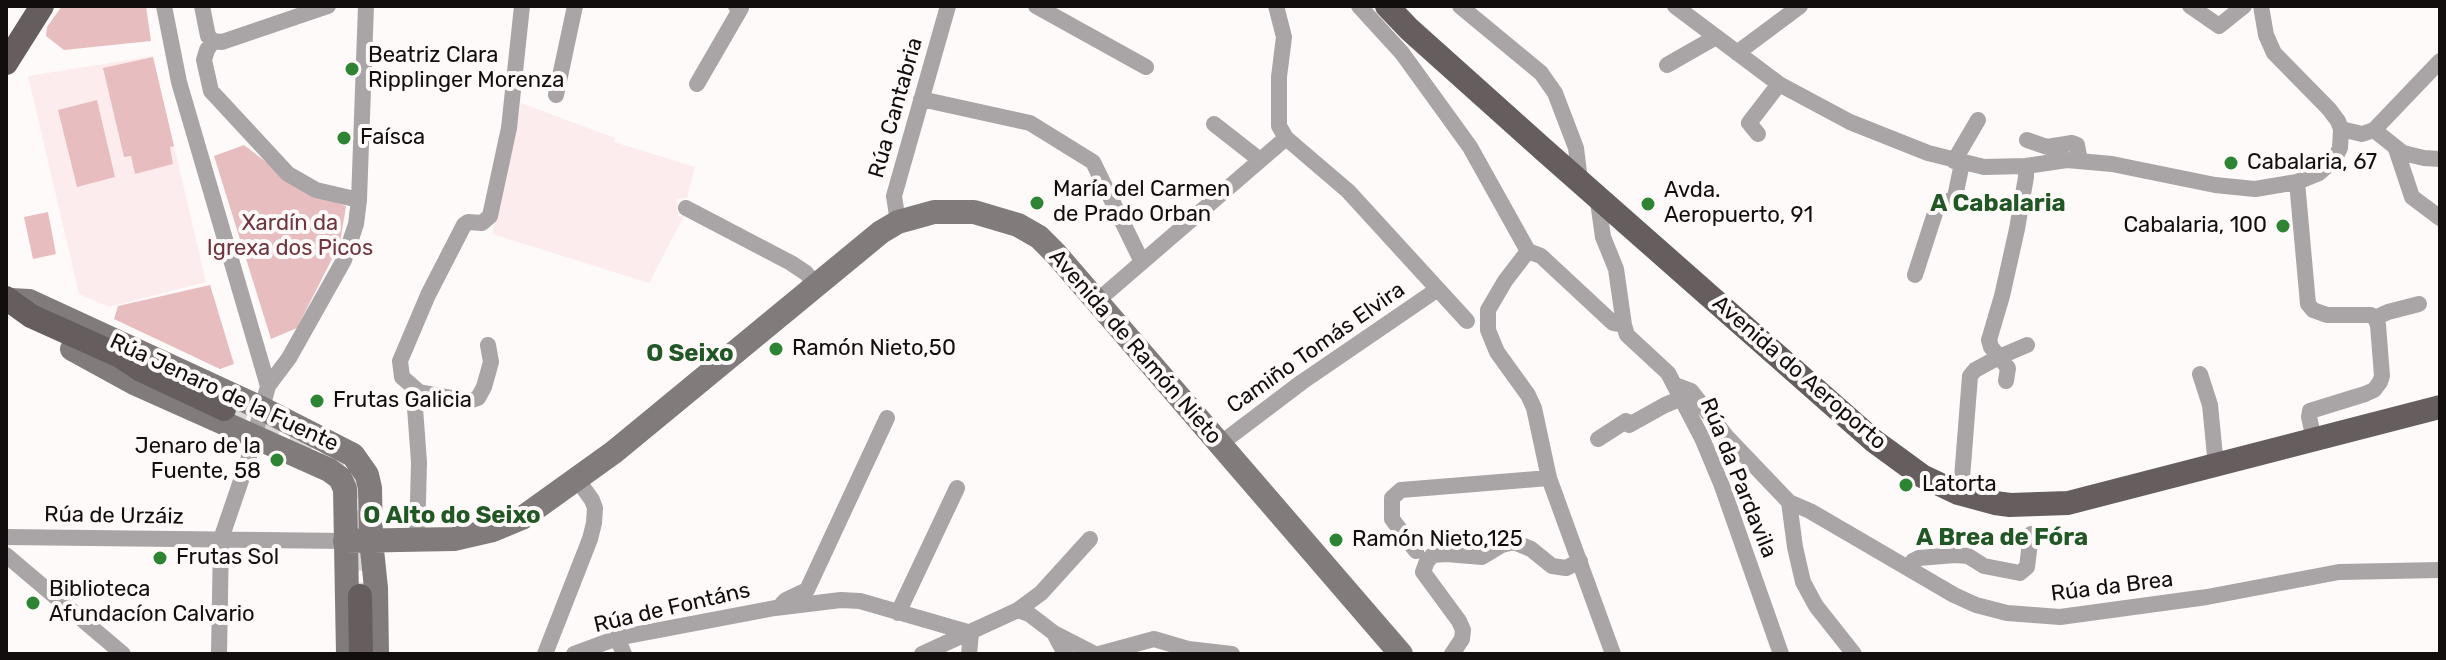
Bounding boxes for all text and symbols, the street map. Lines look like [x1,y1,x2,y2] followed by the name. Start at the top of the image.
[863,35,929,181] street label: Rúa Cantabria
[368,43,564,94] place label: Beatriz Clara Ripplinger Morenza
[343,60,361,78] marker: Beatriz Clara Ripplinger Morenza
[360,125,425,151] place label: Faísca
[335,129,353,147] marker: Faísca
[2247,150,2377,176] place label: Cabalaria, 67
[2222,154,2240,172] marker: Cabalaria, 67
[1053,177,1230,228] place label: María del Carmen de Prado Orban
[1664,178,1813,230] place label: Avda. Aeropuerto, 91
[1930,190,2066,218] district label: A Cabalaria
[1028,194,1046,212] marker: María del Carmen de Prado Orban
[1639,195,1657,213] marker: Avda. Aeropuerto, 91
[207,211,373,262] park label: Xardín da Igrexa dos Picos
[2123,213,2267,239] place label: Cabalaria, 100
[2274,217,2292,235] marker: Cabalaria, 100
[1043,244,1227,450] street label: Avenida de Ramón Nieto
[1222,277,1410,419] street label: Camiño Tomás Elvira
[1707,290,1891,456] street label: Avenida do Aeroporto
[106,328,342,458] street label: Rúa Jenaro de la Fuente
[792,336,956,362] place label: Ramón Nieto,50
[646,340,734,368] district label: O Seixo
[767,340,785,358] marker: Ramón Nieto,50
[333,388,472,414] place label: Frutas Galicia
[308,392,326,410] marker: Frutas Galicia
[1694,394,1782,562] street label: Rúa da Pardavila
[135,434,261,486] place label: Jenaro de la Fuente, 58
[268,451,286,469] marker: Jenaro de la Fuente, 58
[1922,472,1997,498] place label: Latorta
[1897,476,1915,494] marker: Latorta
[44,502,184,530] street label: Rúa de Urzáiz
[363,502,541,530] district label: O Alto do Seixo
[1916,524,2088,552] district label: A Brea de Fóra
[1352,527,1523,553] place label: Ramón Nieto,125
[1327,531,1345,549] marker: Ramón Nieto,125
[176,545,279,571] place label: Frutas Sol
[151,549,169,567] marker: Frutas Sol
[2049,566,2175,608] street label: Rúa da Brea
[49,577,255,628] place label: Biblioteca Afundacíon Calvario
[591,577,753,639] street label: Rúa de Fontáns
[24,594,42,612] marker: Biblioteca Afundacíon Calvario

